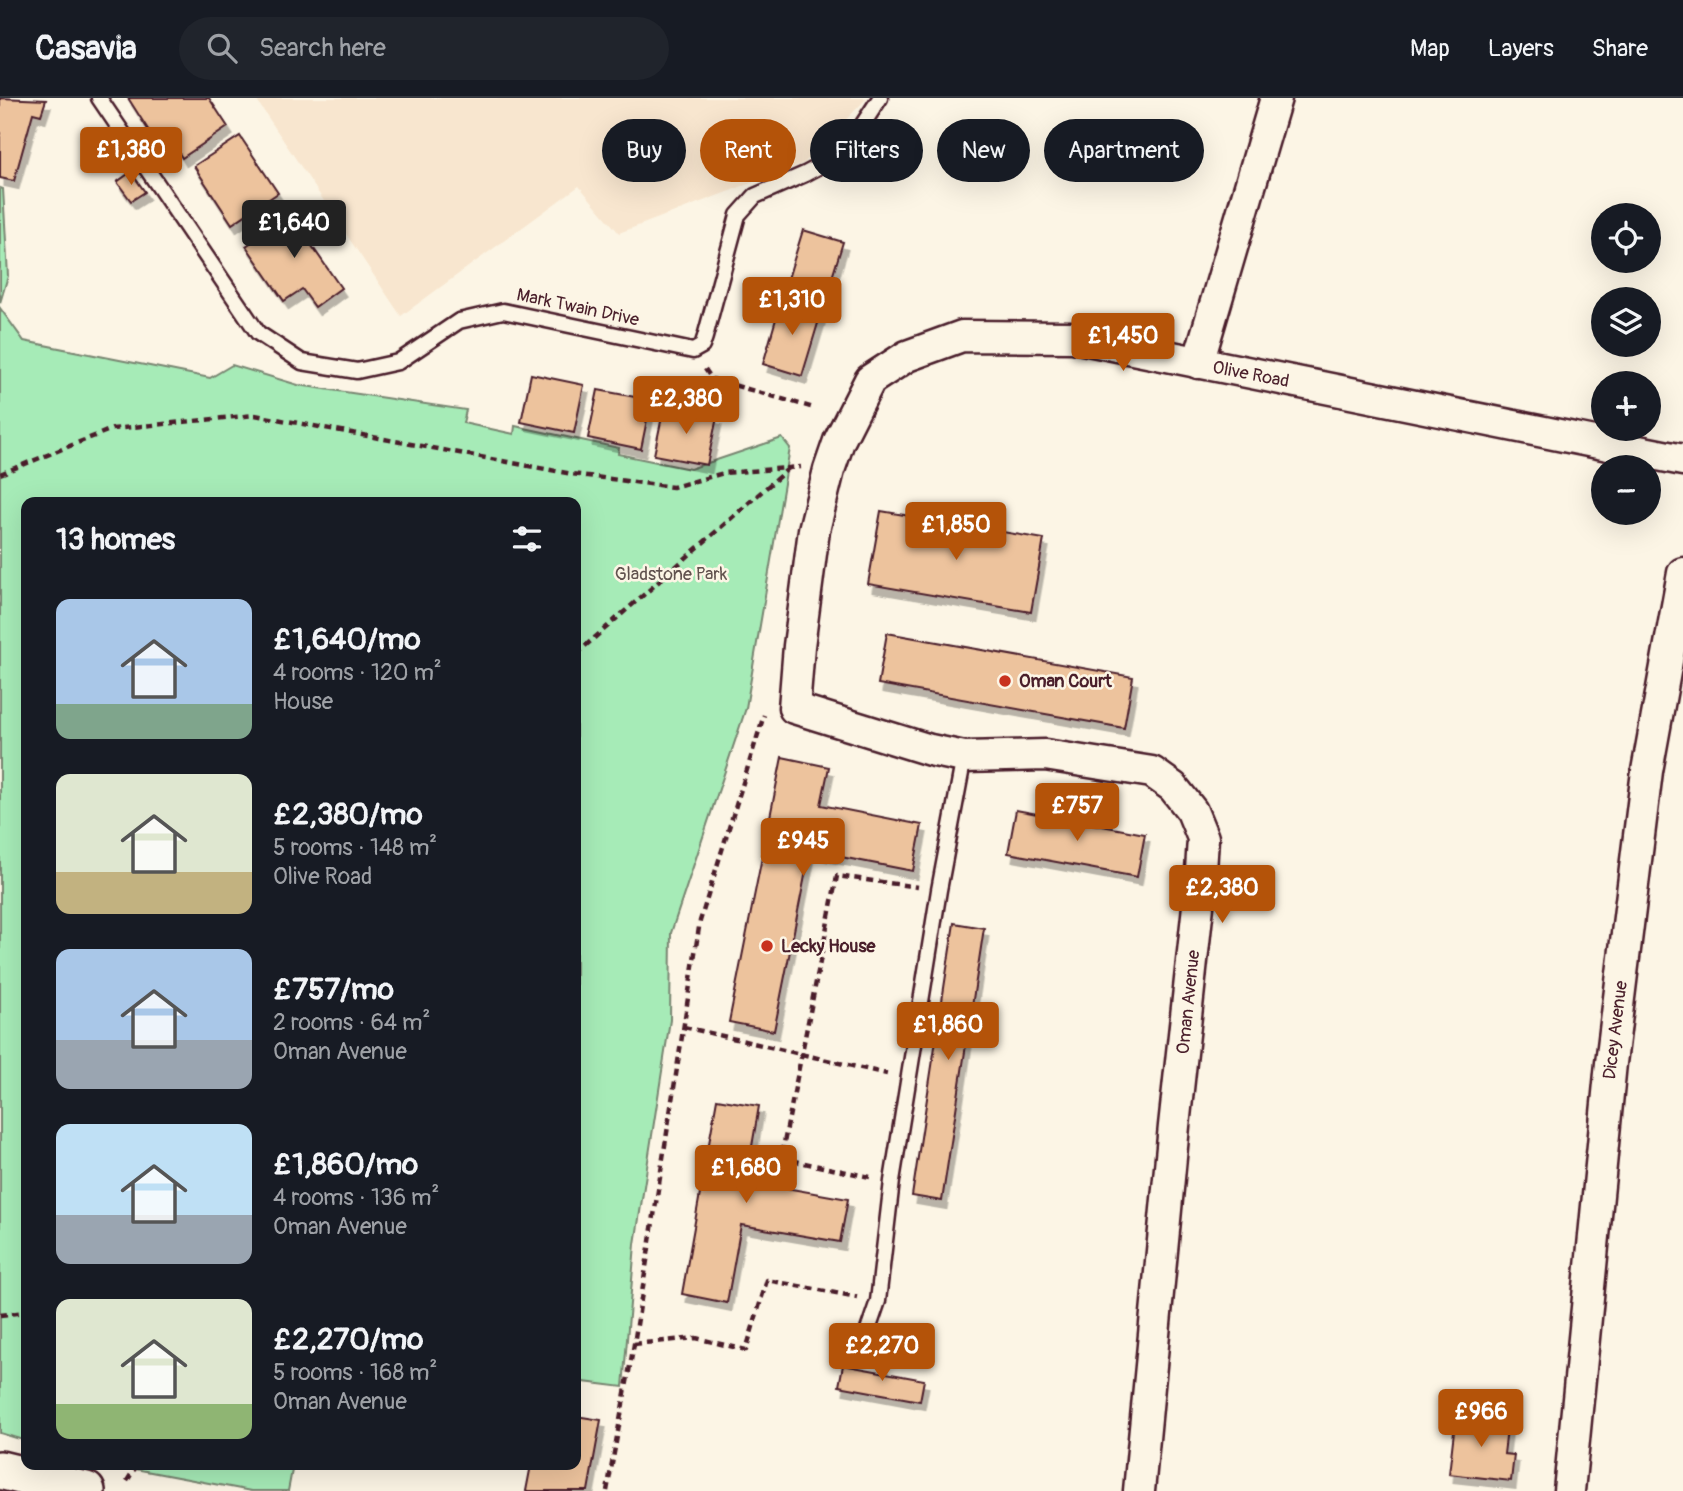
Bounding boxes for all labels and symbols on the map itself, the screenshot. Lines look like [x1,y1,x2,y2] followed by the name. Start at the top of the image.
[74,127,188,187] pin: £1,380
[237,200,351,260] pin: £1,640
[735,278,849,337] pin: £1,310
[515,283,641,332] street label: Mark Twain Drive
[1066,314,1180,373] pin: £1,450
[1211,356,1291,393] street label: Olive Road
[629,376,743,436] pin: £2,380
[899,503,1013,562] pin: £1,850
[615,563,728,586] park label: Gladstone Park
[1019,670,1113,693] place label: Oman Court
[997,673,1013,689] marker: Oman Court
[1036,784,1118,843] pin: £757
[762,818,844,878] pin: £945
[1165,866,1279,925] pin: £2,380
[781,935,876,958] place label: Lecky House
[759,938,775,954] marker: Lecky House
[1172,949,1205,1055] street label: Oman Avenue
[1598,979,1633,1081] street label: Dicey Avenue
[891,1002,1005,1062] pin: £1,860
[689,1146,803,1205] pin: £1,680
[825,1324,939,1383] pin: £2,270
[1440,1390,1522,1449] pin: £966

